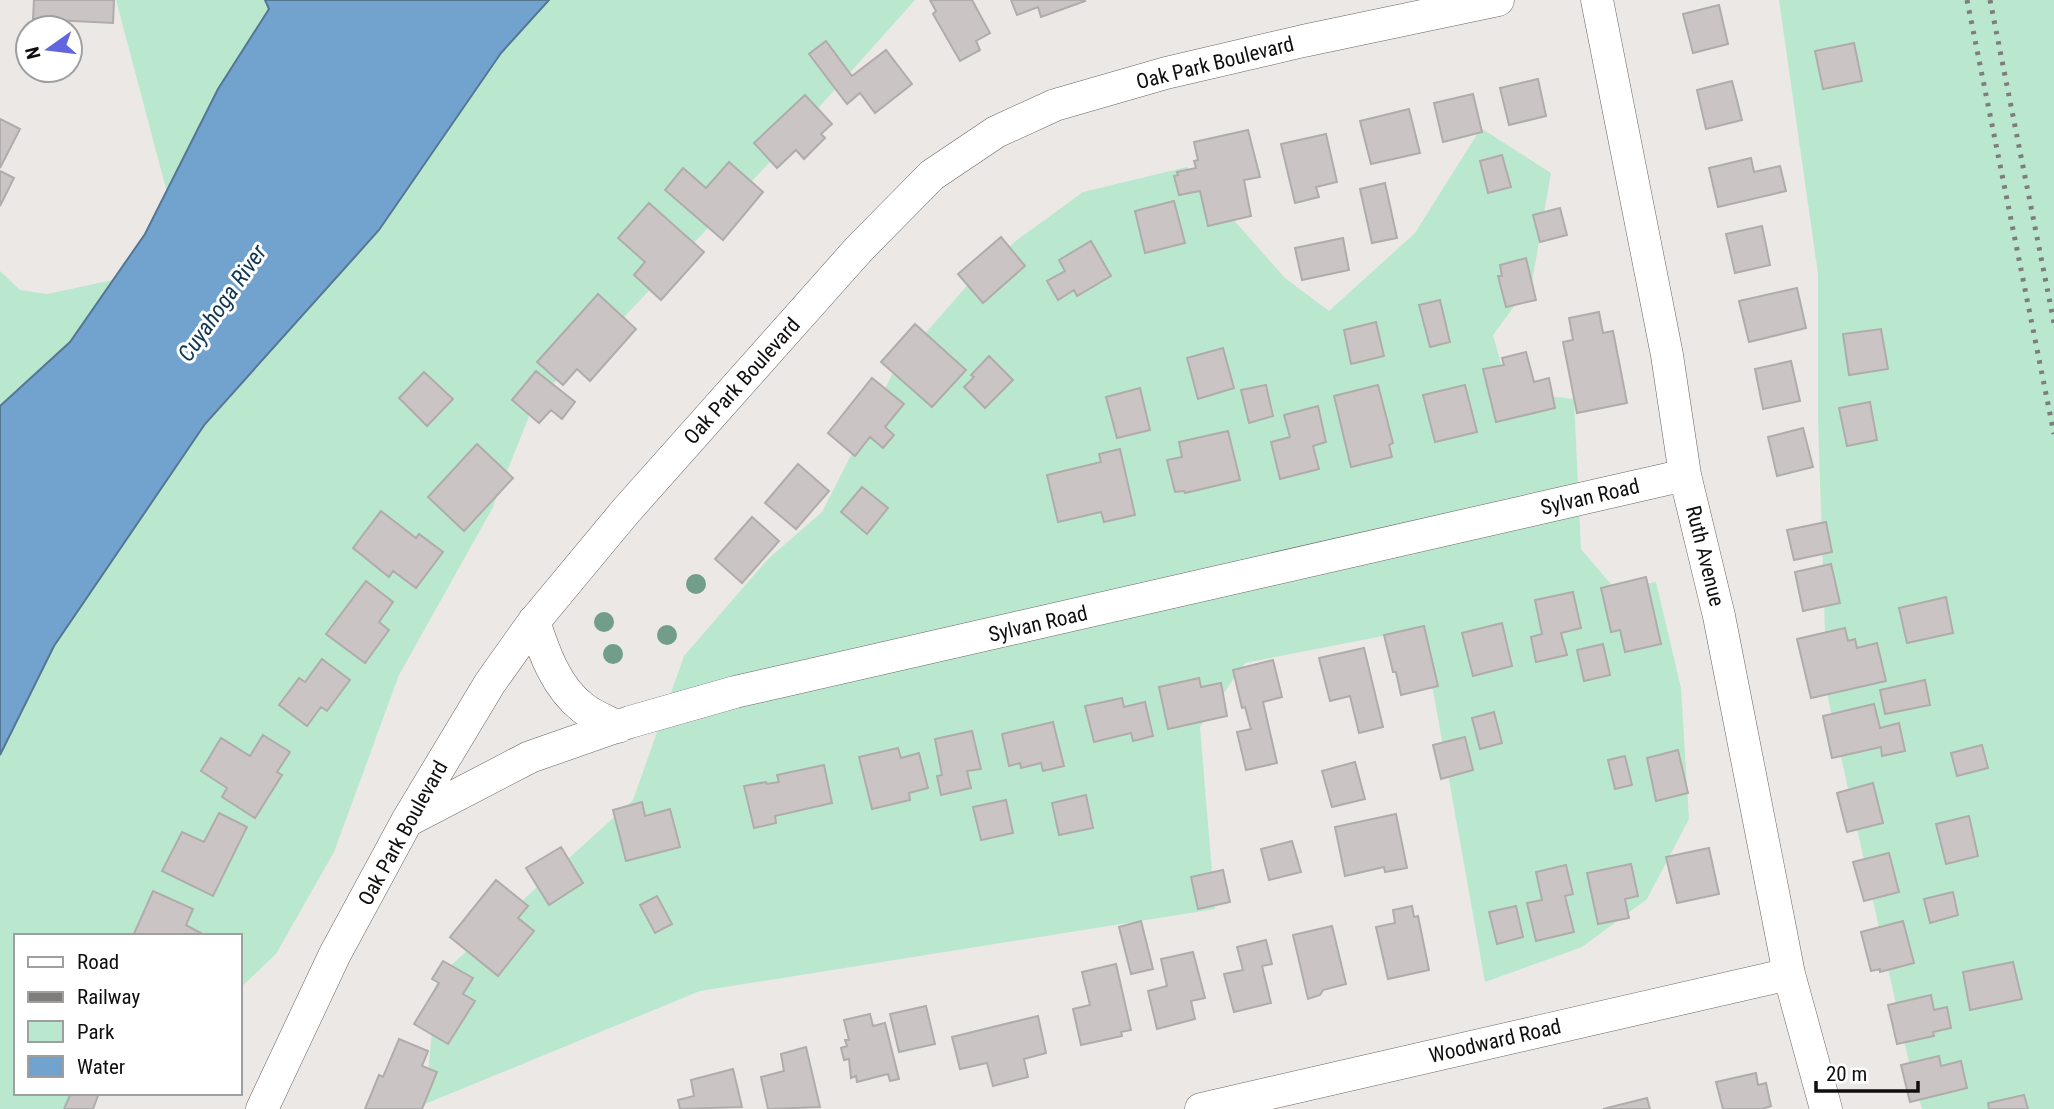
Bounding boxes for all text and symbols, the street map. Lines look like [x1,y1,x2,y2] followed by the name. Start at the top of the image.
[14,14,84,84] north arrow
[1134,32,1296,94] street label: Oak Park Boulevard
[20,45,46,61] text: N
[172,239,273,367] water label: Cuyahoga River
[679,313,805,449] street label: Oak Park Boulevard
[1538,474,1642,520] street label: Sylvan Road
[1681,503,1729,609] street label: Ruth Avenue
[986,601,1090,647] street label: Sylvan Road
[353,757,453,909] street label: Oak Park Boulevard
[14,934,242,1095] legend
[77,950,119,974] text: Road
[77,985,140,1009] text: Railway
[1427,1014,1563,1068] street label: Woodward Road
[77,1020,115,1044] text: Park
[1816,1050,1918,1094] scale bar
[77,1055,125,1079] text: Water
[1826,1062,1867,1086] text: 20 m

